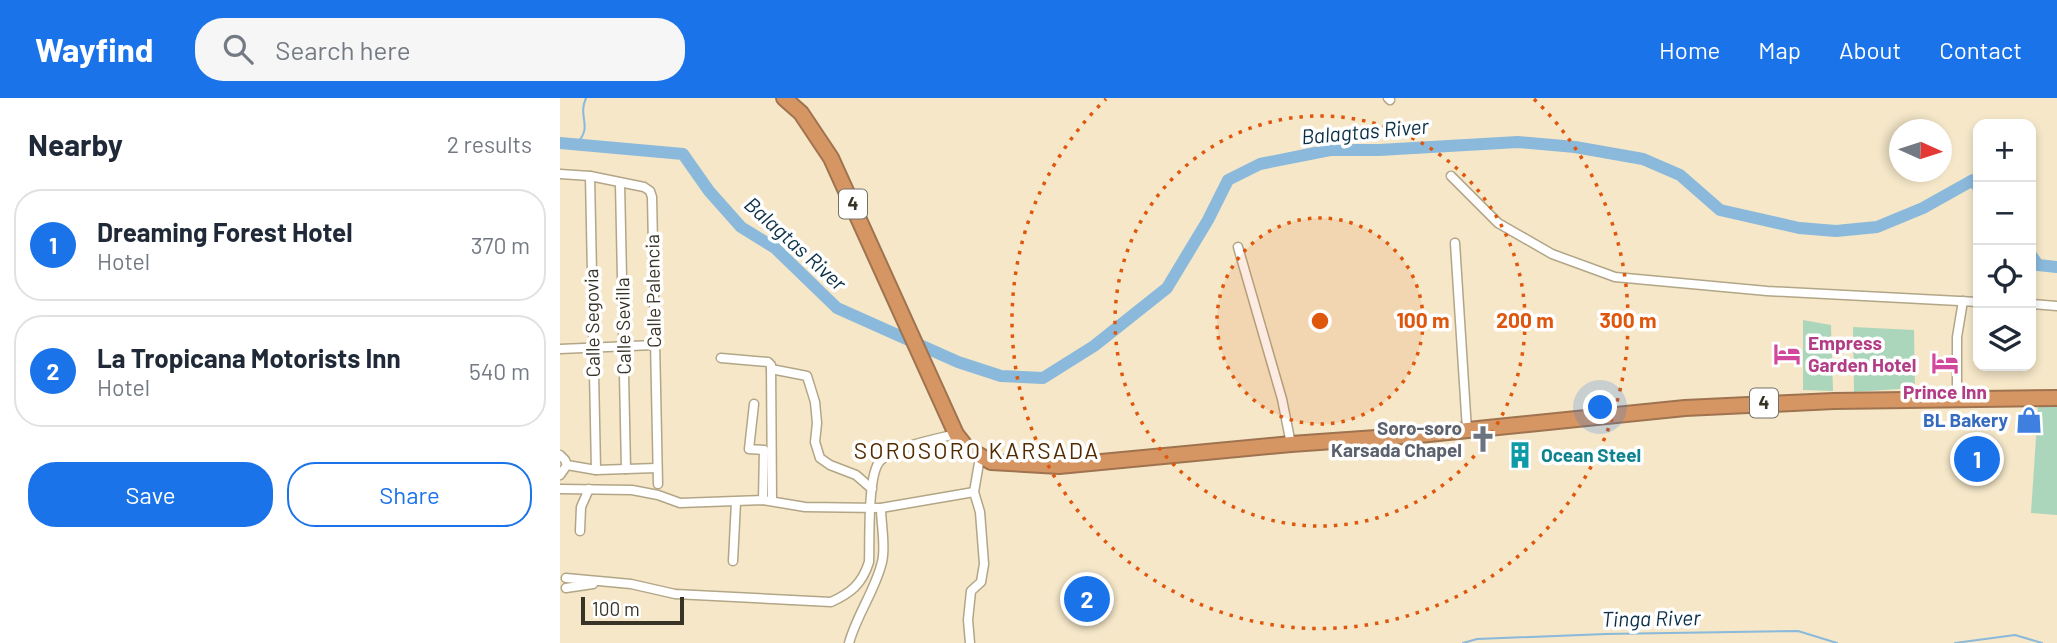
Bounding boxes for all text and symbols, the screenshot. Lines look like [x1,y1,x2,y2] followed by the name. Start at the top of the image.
[195,18,685,81] search box
[35,29,153,69] text: Wayfind
[219,30,257,68] icon: search
[275,34,411,65] text: Search here
[1659,35,1720,64] text: Home
[1758,35,1801,64] text: Map
[1839,35,1901,64] text: About
[1939,35,2022,64] text: Contact
[1300,112,1430,149] water label: Balagtas River
[1889,119,1952,182] north arrow
[1973,119,2036,371] map controls
[1973,119,2036,182] button: +
[28,126,123,162] text: Nearby
[447,130,532,158] text: 2 results
[1973,182,2036,245] button: −
[839,190,867,218] road number: 4
[740,191,852,295] water label: Balagtas River
[97,216,353,247] text: Dreaming Forest Hotel
[49,231,57,259] text: 1
[471,231,530,259] text: 370 m
[640,234,665,348] street label: Calle Palencia
[1973,245,2036,308] button: locate
[97,247,150,275] text: Hotel
[579,268,604,378] street label: Calle Segovia
[610,277,635,375] street label: Calle Sevilla
[1396,307,1450,332] text: 100 m
[1496,307,1554,332] text: 200 m
[1599,307,1657,332] text: 300 m
[1973,308,2036,371] button: layers
[1308,309,1332,333] centre of rings
[1808,331,1916,376] place label: Empress Garden Hotel
[1772,339,1802,369] hotel icon: Empress Garden Hotel
[97,342,401,373] text: La Tropicana Motorists Inn
[1930,348,1960,378] hotel icon: Prince Inn
[47,357,59,385] text: 2
[469,357,530,385] text: 540 m
[97,373,150,401] text: Hotel
[1903,380,1987,403] place label: Prince Inn
[1750,388,1778,418] road number: 4
[1583,390,1617,424] your location
[2014,405,2044,435] shop icon: BL Bakery
[1923,408,2008,431] place label: BL Bakery
[1331,416,1462,461] place label: Soro-soro Karsada Chapel
[1468,424,1498,454] church icon: Soro-soro Karsada Chapel
[1954,433,2000,485] pin: 1
[854,436,1100,464] district label: SOROSORO KARSADA
[1505,440,1535,470] building icon: Ocean Steel
[1541,443,1641,466] place label: Ocean Steel
[28,462,273,527] button: Save
[287,462,532,527] button: Share
[1064,573,1110,625] pin: 2
[581,594,684,626] scale bar
[592,597,640,620] text: 100 m
[1601,604,1701,631] water label: Tinga River

